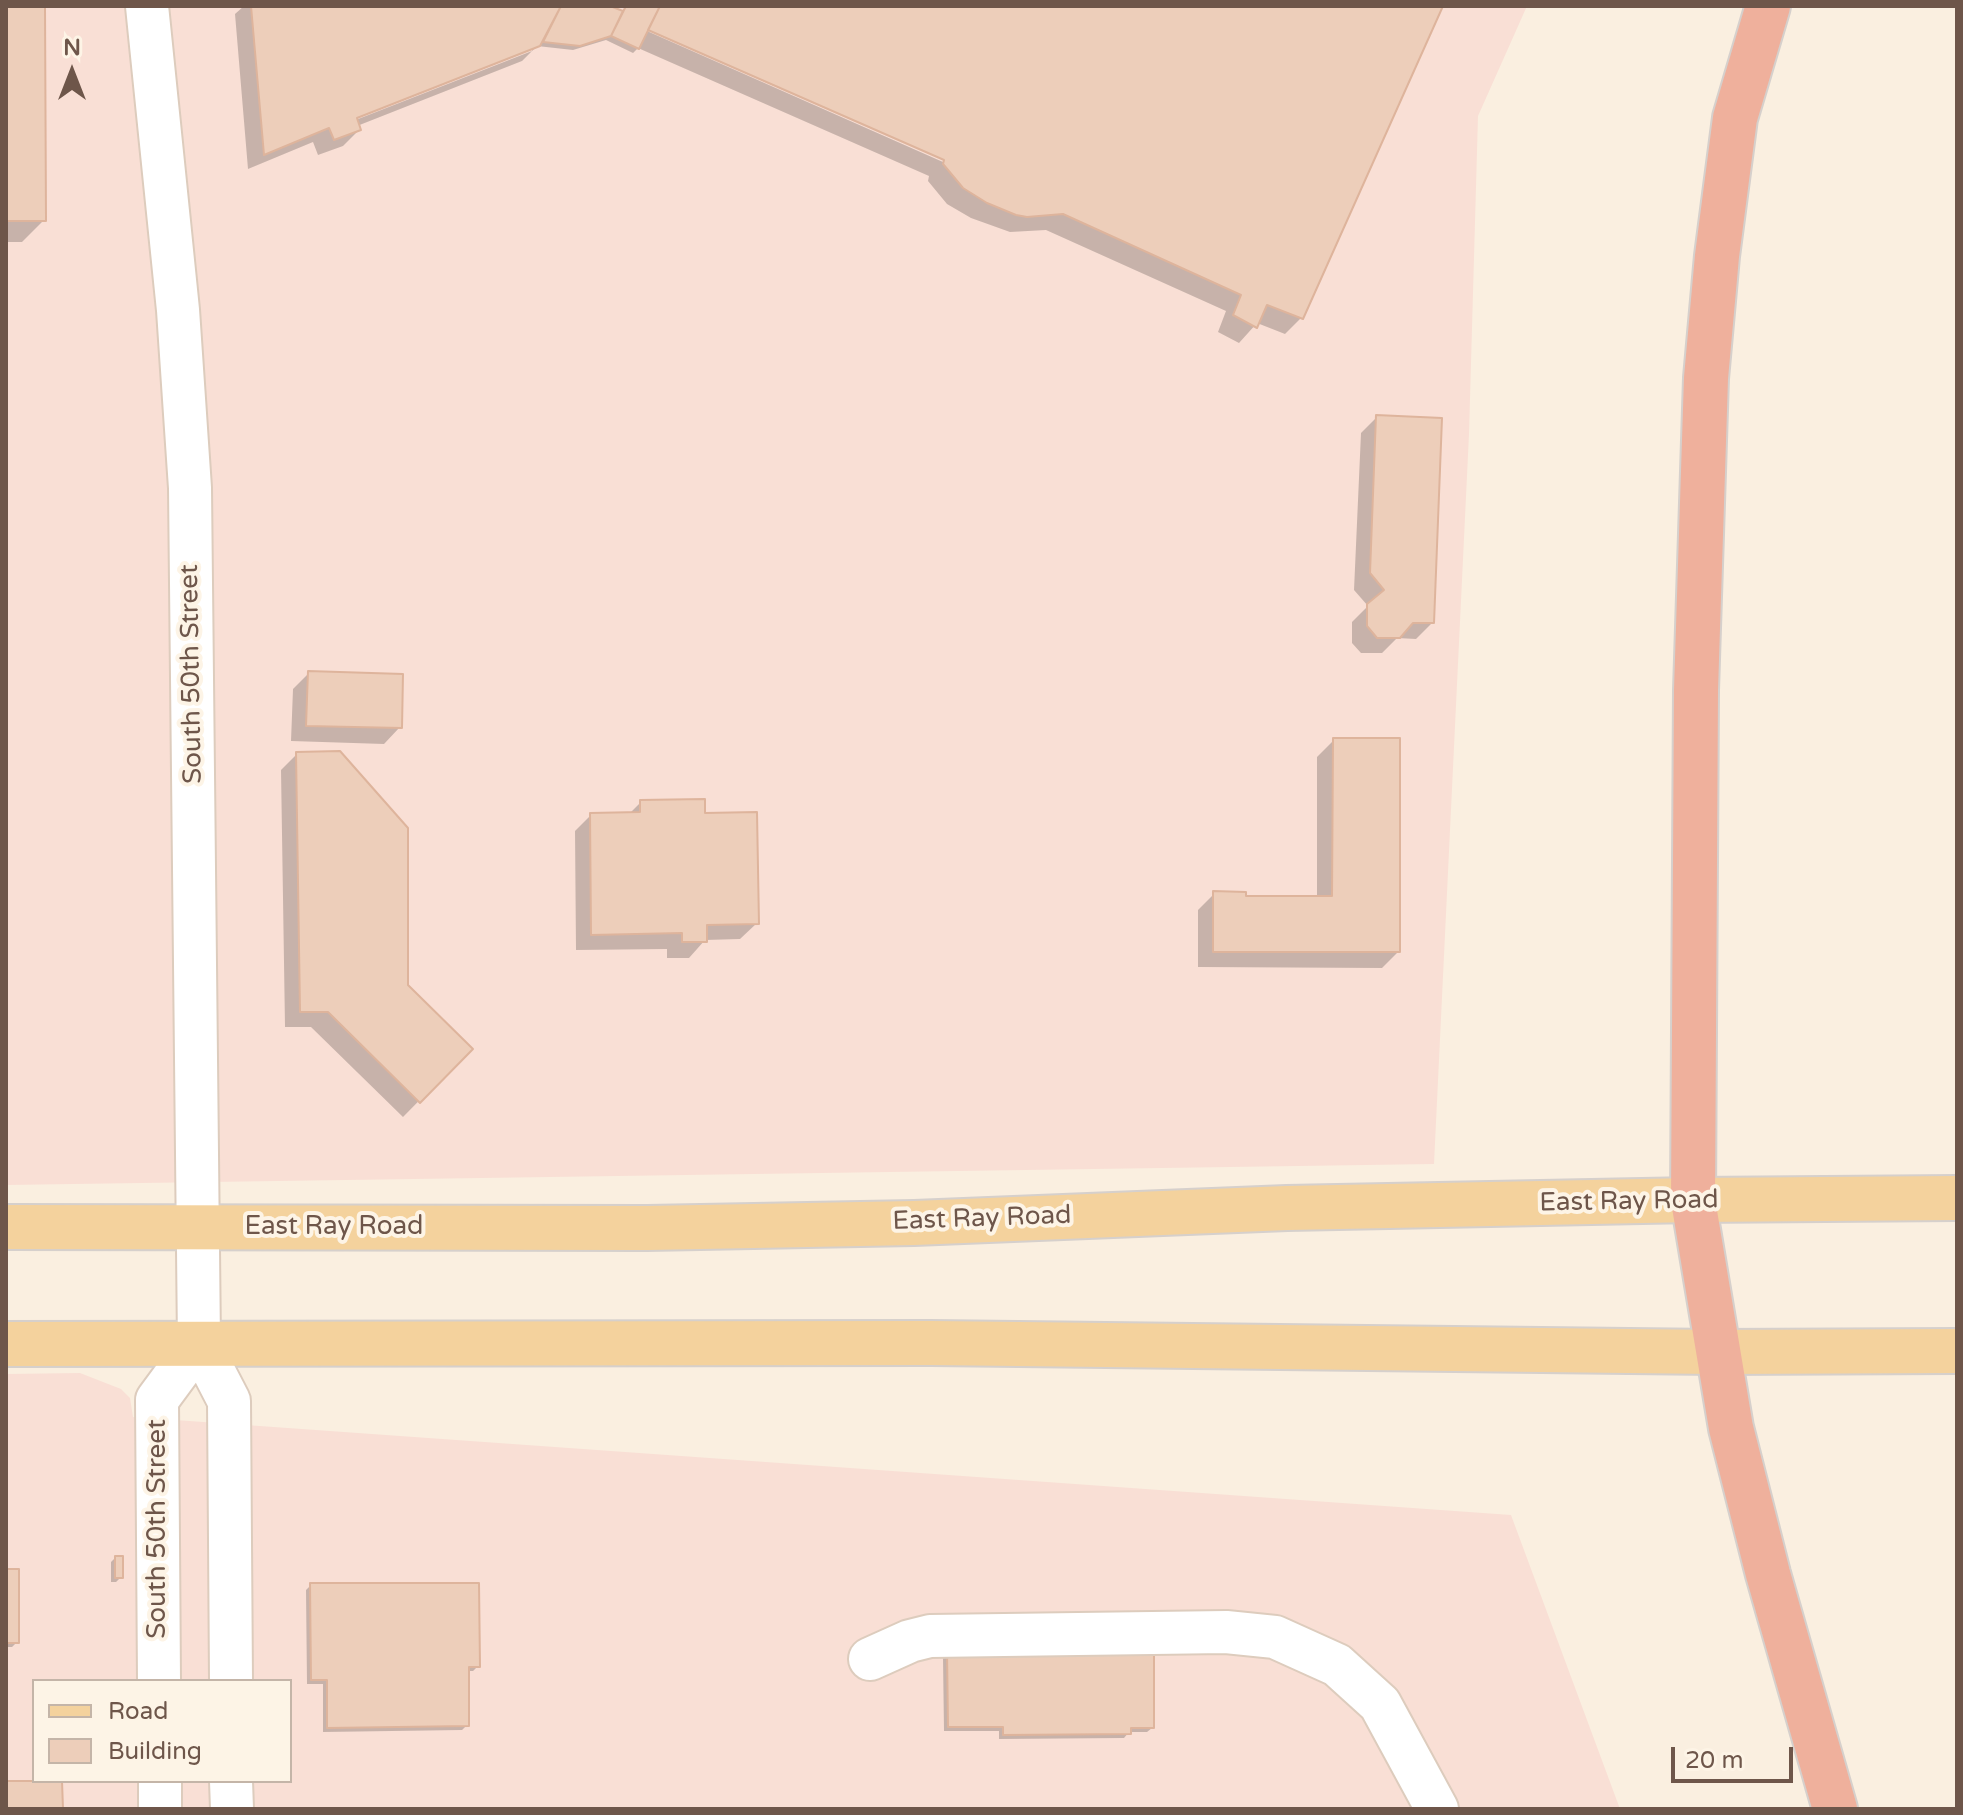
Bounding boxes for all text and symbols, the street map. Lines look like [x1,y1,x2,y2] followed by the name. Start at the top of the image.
[32,32,112,112] north arrow
[63,35,81,61] text: N
[174,564,210,784] street label: South 50th Street
[1539,1185,1719,1219] street label: East Ray Road
[892,1200,1072,1238] street label: East Ray Road
[244,1211,424,1243] street label: East Ray Road
[142,1419,174,1639] street label: South 50th Street
[32,1679,292,1783] legend
[108,1697,168,1726] text: Road
[1675,1731,1797,1781] scale bar
[108,1737,202,1766] text: Building
[1685,1746,1743,1775] text: 20 m

